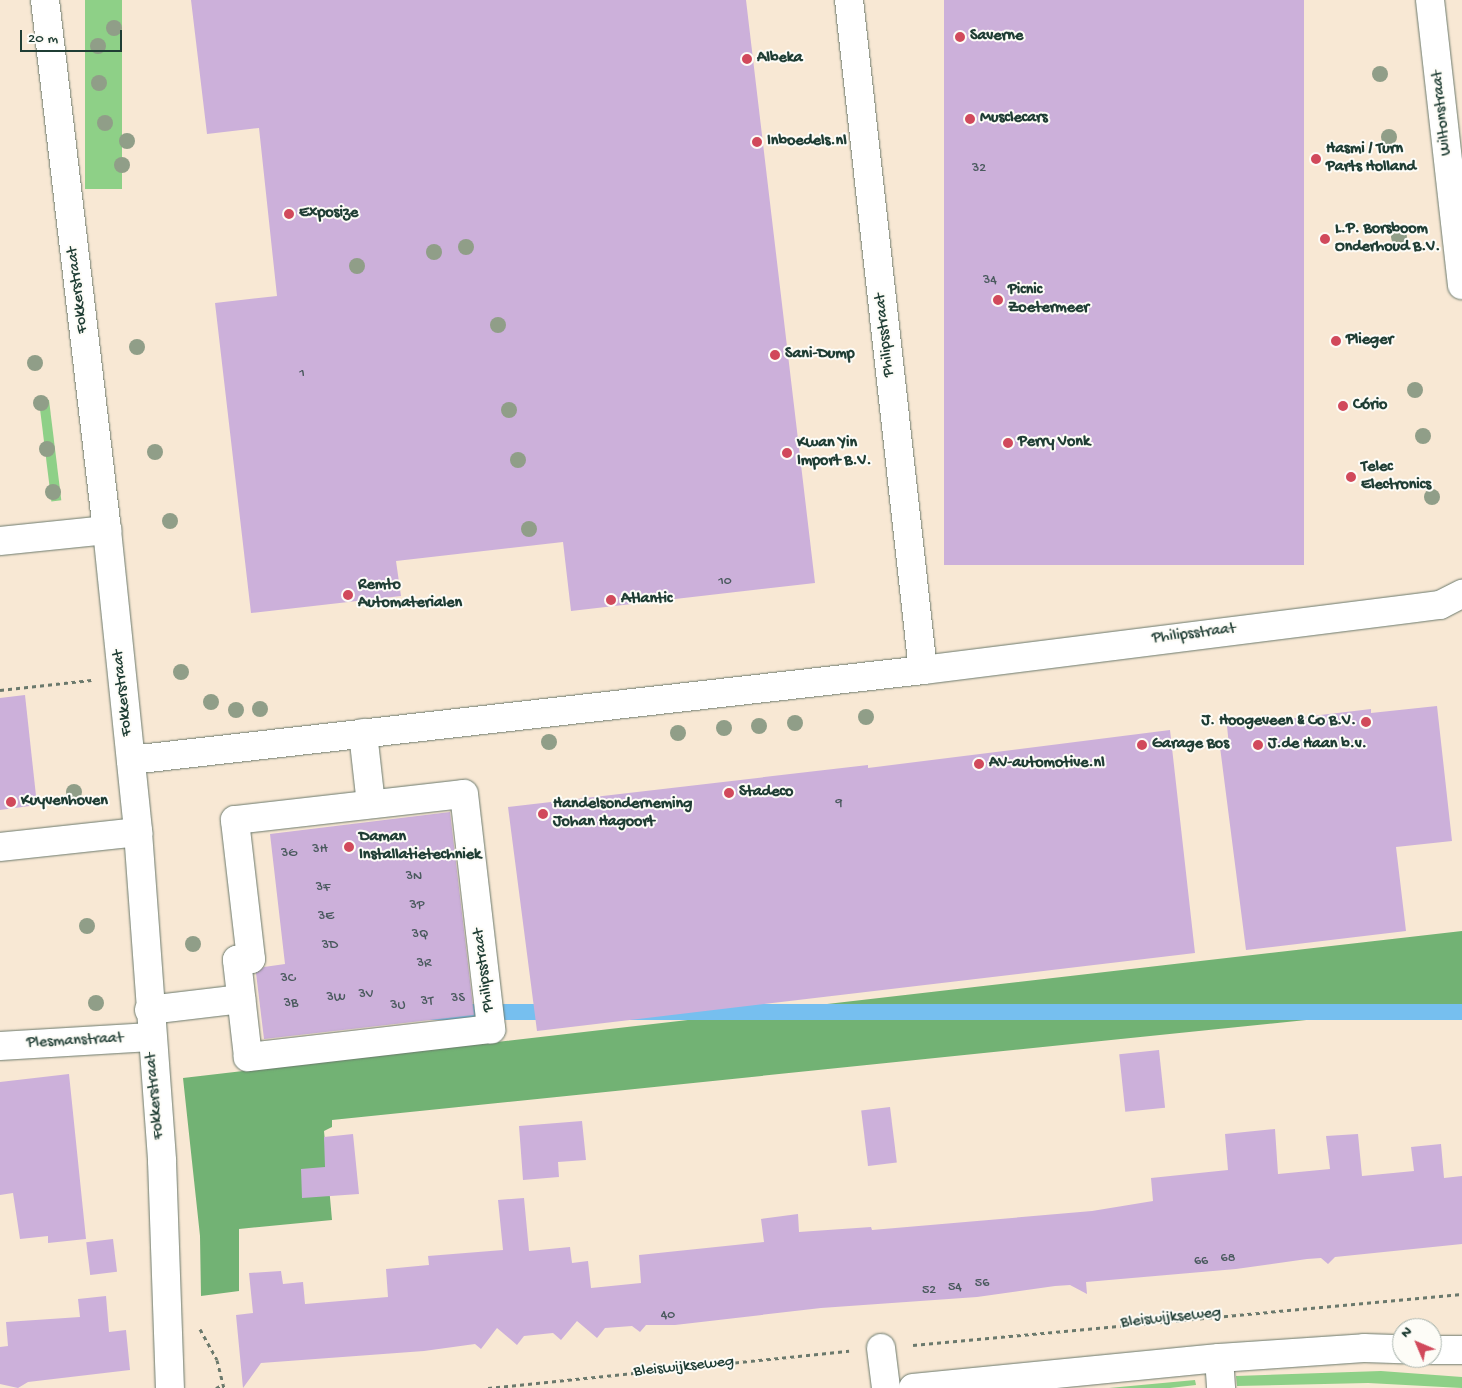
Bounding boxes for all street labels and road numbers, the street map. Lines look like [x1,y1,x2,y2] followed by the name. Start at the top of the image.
[1429,70,1457,156] street label: Wiltonstraat
[64,246,94,334] street label: Fokkerstraat
[872,292,900,378] street label: Philipsstraat
[1151,620,1237,650] street label: Philipsstraat
[110,649,138,737] street label: Fokkerstraat
[470,927,500,1013] street label: Philipsstraat
[26,1030,124,1054] street label: Plesmanstraat
[143,1052,169,1140] street label: Fokkerstraat
[1120,1304,1222,1334] street label: Bleiswijkseweg
[633,1353,735,1383] street label: Bleiswijkseweg

